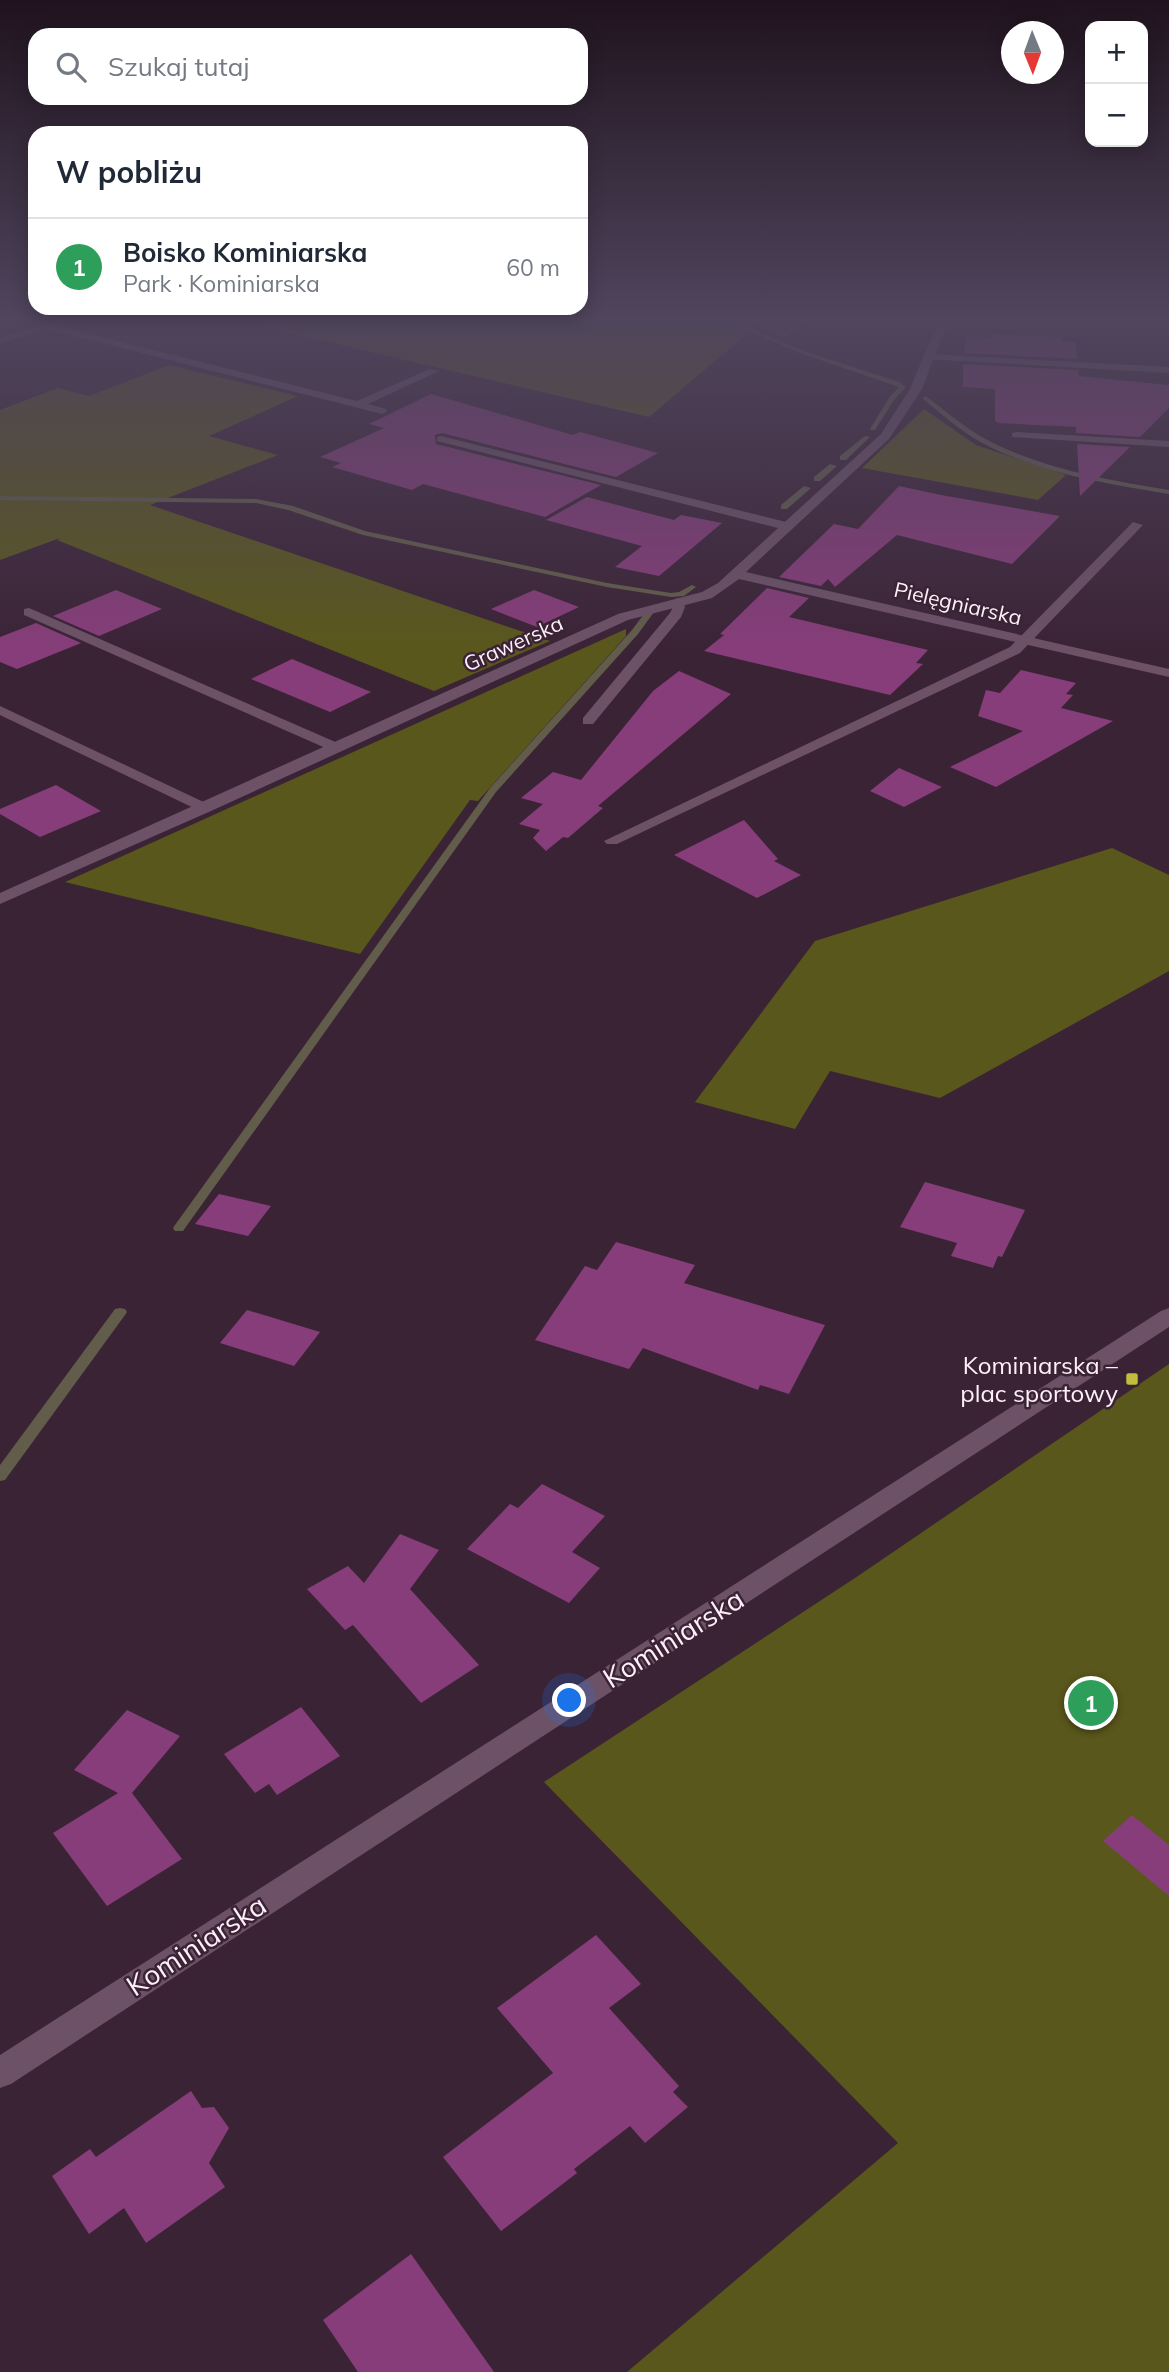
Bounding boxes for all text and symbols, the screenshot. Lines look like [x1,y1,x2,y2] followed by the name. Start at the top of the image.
[1001,21,1064,84] north arrow
[1085,21,1148,147] map controls
[1085,21,1148,84] button: +
[28,28,588,105] search box
[52,48,90,86] icon: search
[108,50,250,83] text: Szukaj tutaj
[1085,84,1148,147] button: −
[56,153,202,191] text: W pobliżu
[123,236,367,269] text: Boisko Kominiarska
[72,253,86,282] text: 1
[506,253,560,282] text: 60 m
[123,269,320,298] text: Park · Kominiarska
[892,576,1024,630] street label: Pielęgniarska
[459,610,567,676] street label: Grawerska
[960,1350,1119,1408] place label: Kominiarska – plac sportowy
[1124,1371,1140,1387] marker: Kominiarska – plac sportowy
[596,1581,750,1695] street label: Kominiarska
[1068,1677,1114,1729] pin: 1
[552,1683,586,1717] your location
[120,1887,272,2003] street label: Kominiarska

